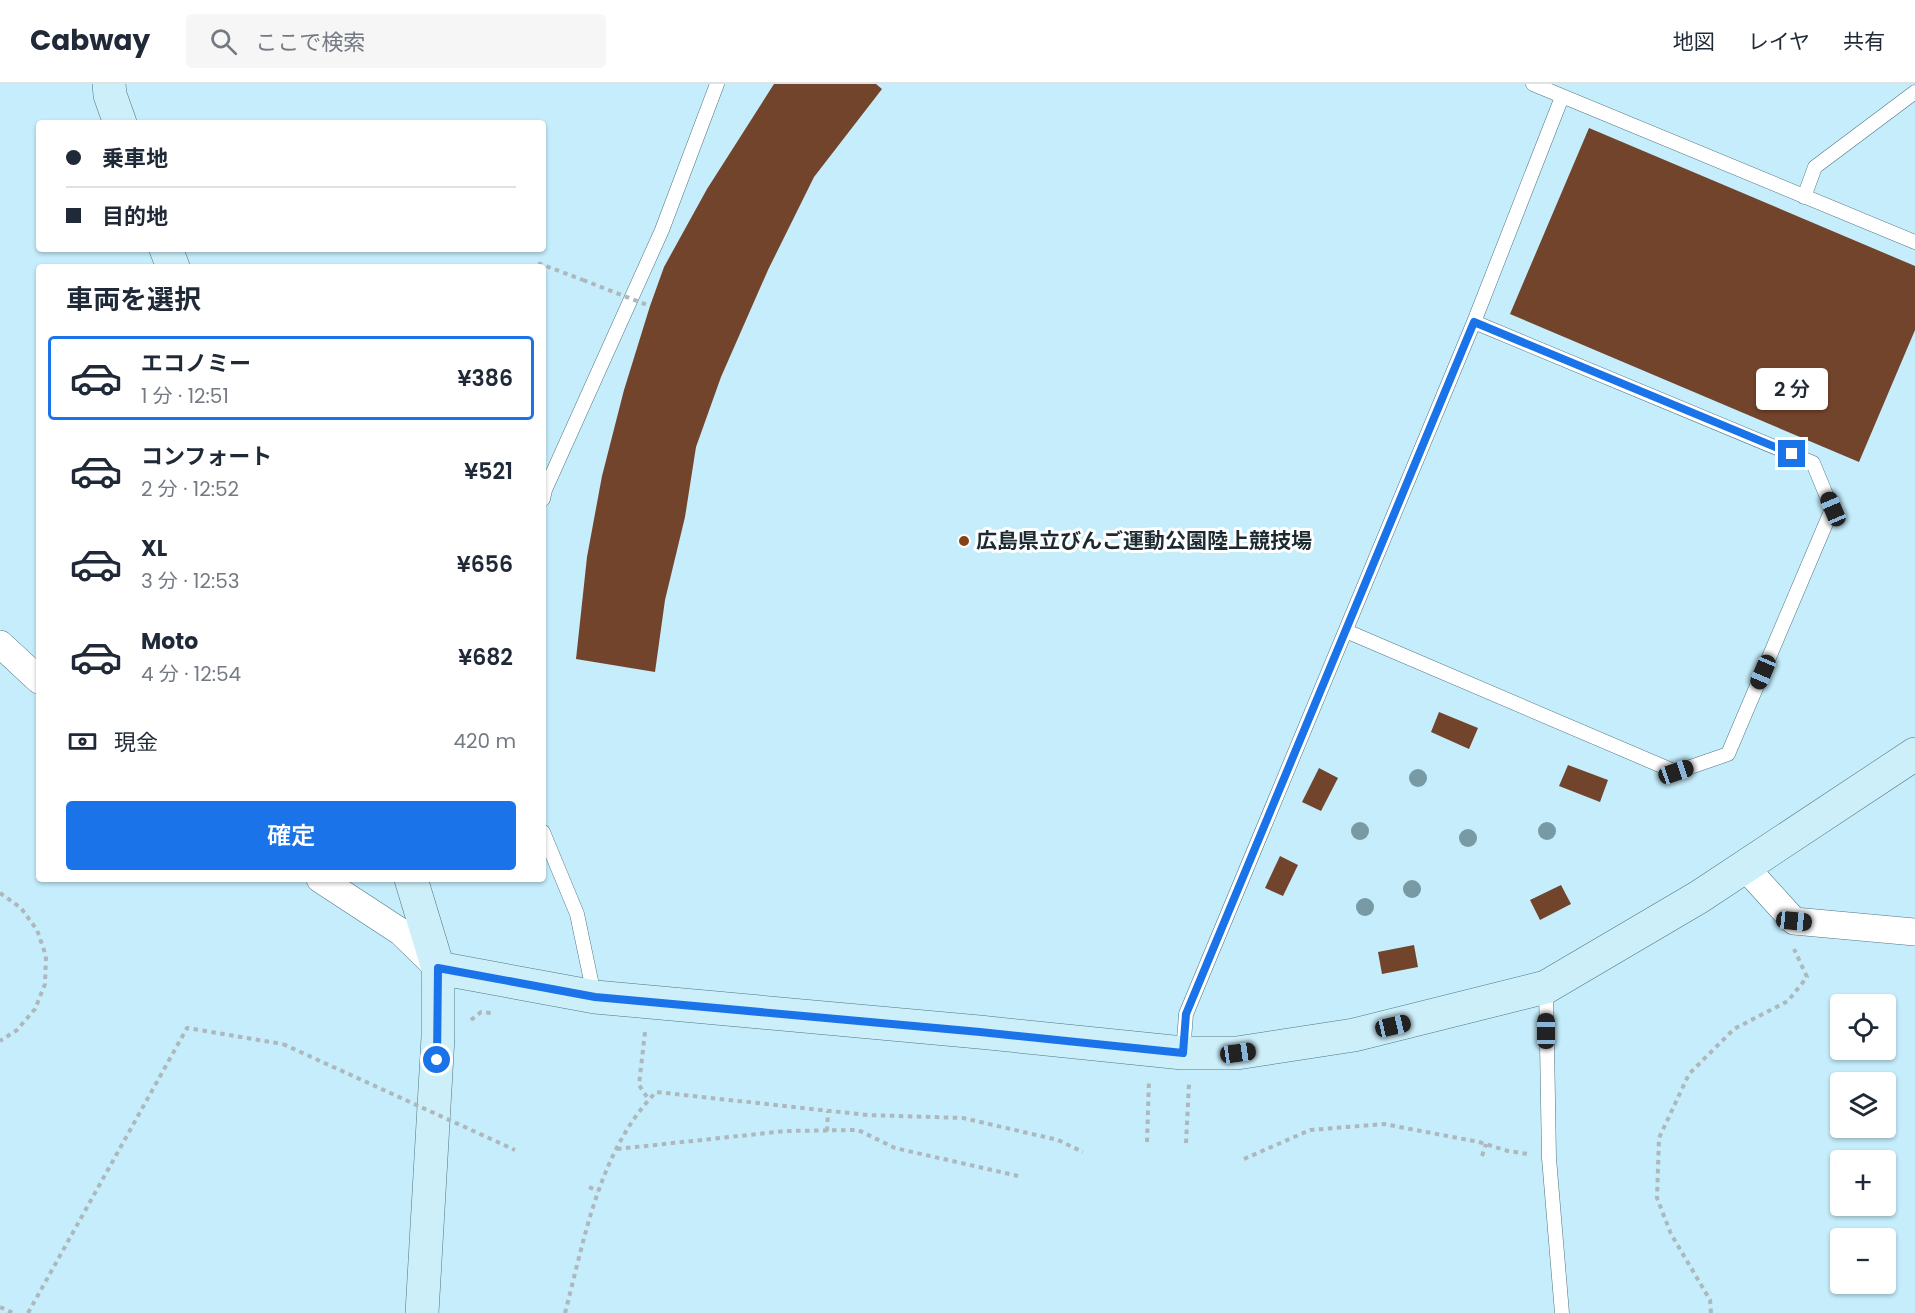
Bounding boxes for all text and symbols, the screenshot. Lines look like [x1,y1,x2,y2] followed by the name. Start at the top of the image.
[186,14,606,68] search box
[30,21,150,60] text: Cabway
[207,25,240,58] icon: search
[255,27,365,58] text: ここで検索
[1673,27,1715,56] text: 地図
[1748,27,1810,56] text: レイヤ
[1843,27,1885,56] text: 共有
[102,143,168,174] text: 乗車地
[102,201,168,232] text: 目的地
[66,281,201,318] text: 車両を選択
[141,348,251,379] text: エコノミー
[69,351,123,405] icon: car
[458,363,513,394] text: ¥386
[1756,367,1828,409] callout: 2 分
[1774,375,1810,403] text: 2 分
[141,382,229,410] text: 1 分 · 12:51
[1778,440,1805,467] route end
[141,441,272,472] text: コンフォート
[69,444,123,498] icon: car
[464,456,513,487] text: ¥521
[141,475,239,503] text: 2 分 · 12:52
[1818,489,1848,529] car
[976,526,1312,555] place label: 広島県立びんご運動公園陸上競技場
[141,533,167,564] text: XL
[957,534,971,548] marker: 広島県立びんご運動公園陸上競技場
[69,537,123,591] icon: car
[457,549,513,580] text: ¥656
[141,567,240,595] text: 3 分 · 12:53
[141,626,198,657] text: Moto
[69,630,123,684] icon: car
[458,642,513,673] text: ¥682
[1748,652,1778,692] car
[141,660,241,688] text: 4 分 · 12:54
[66,725,99,758] icon: cash
[114,727,158,758] text: 現金
[453,727,516,755] text: 420 m
[1656,758,1696,786] car
[66,801,516,870] button: 確定
[1775,910,1813,932] car
[1830,994,1896,1294] map controls
[1830,994,1896,1060] button: locate
[1373,1013,1413,1039] car
[1537,1013,1555,1049] car
[1219,1042,1257,1064] car
[423,1046,450,1073] route start
[1830,1072,1896,1138] button: layers
[1830,1150,1896,1216] button: +
[1830,1228,1896,1294] button: −

